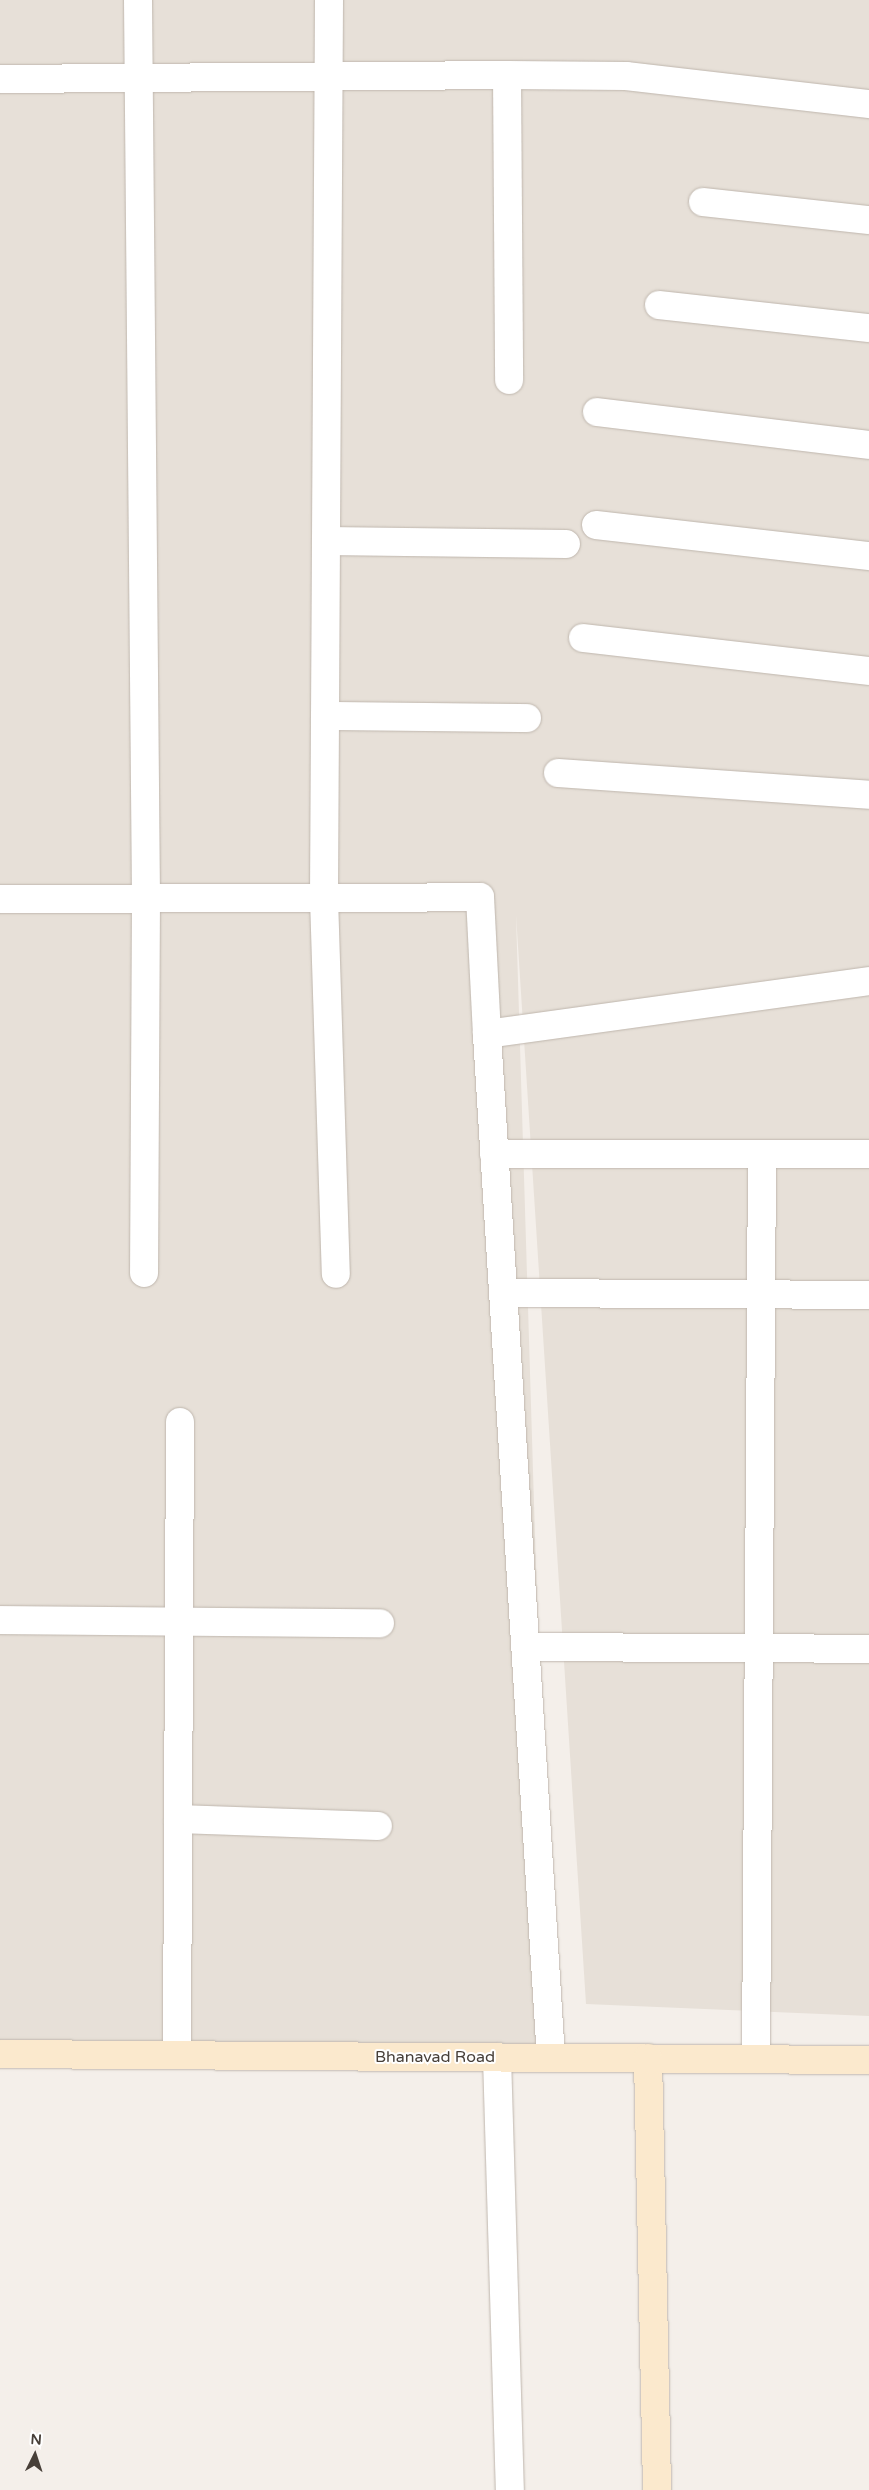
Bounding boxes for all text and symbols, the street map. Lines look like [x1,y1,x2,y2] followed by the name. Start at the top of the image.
[375,2047,495,2067] street label: Bhanavad Road
[10,2430,60,2480] north arrow
[30,2431,42,2448] text: N

